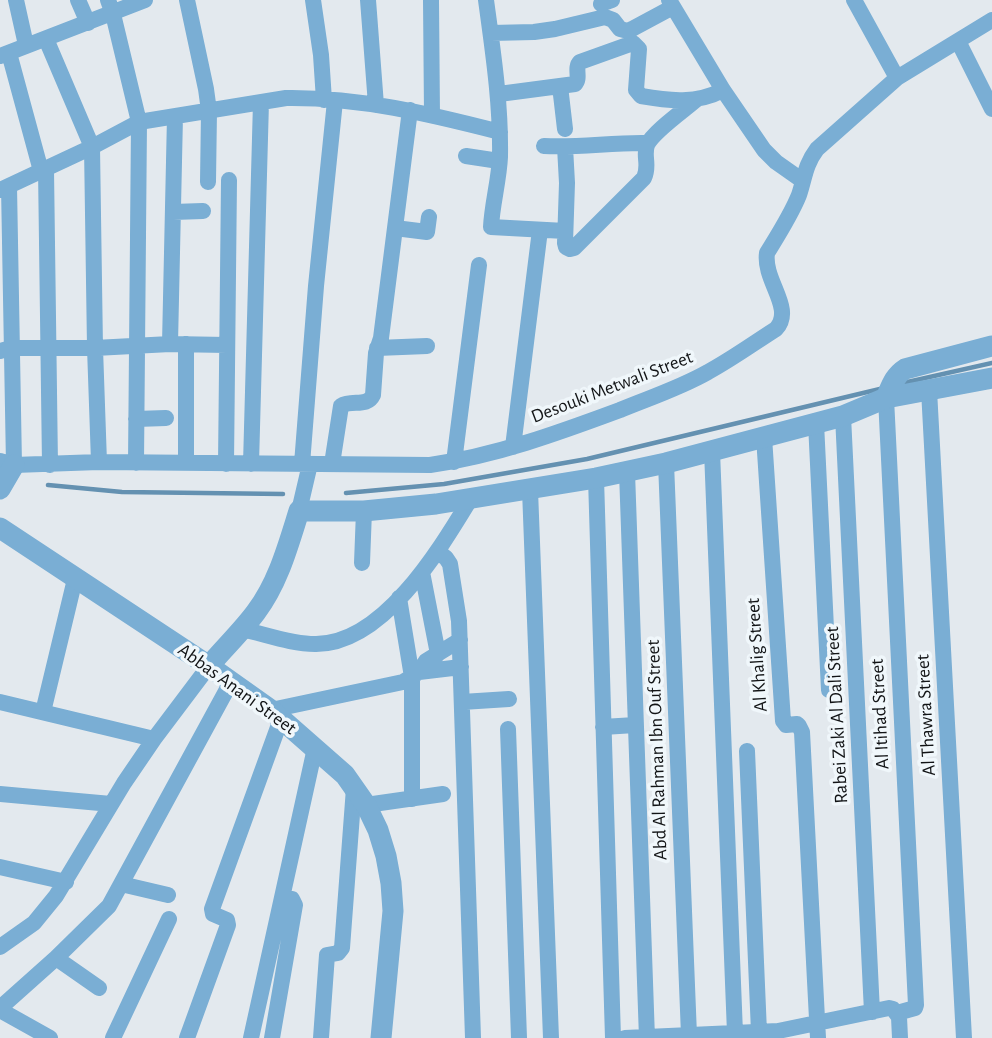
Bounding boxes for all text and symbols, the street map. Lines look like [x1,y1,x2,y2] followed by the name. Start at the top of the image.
[528,346,696,428] street label: Desouki Metwali Street
[742,597,772,713] street label: Al Khalig Street
[821,626,853,804] street label: Rabei Zaki Al Dali Street
[173,638,301,740] street label: Abbas Anani Street
[642,639,672,861] street label: Abd Al Rahman Ibn Ouf Street
[911,654,941,776] street label: Al Thawra Street
[866,658,894,770] street label: Al Itihad Street

